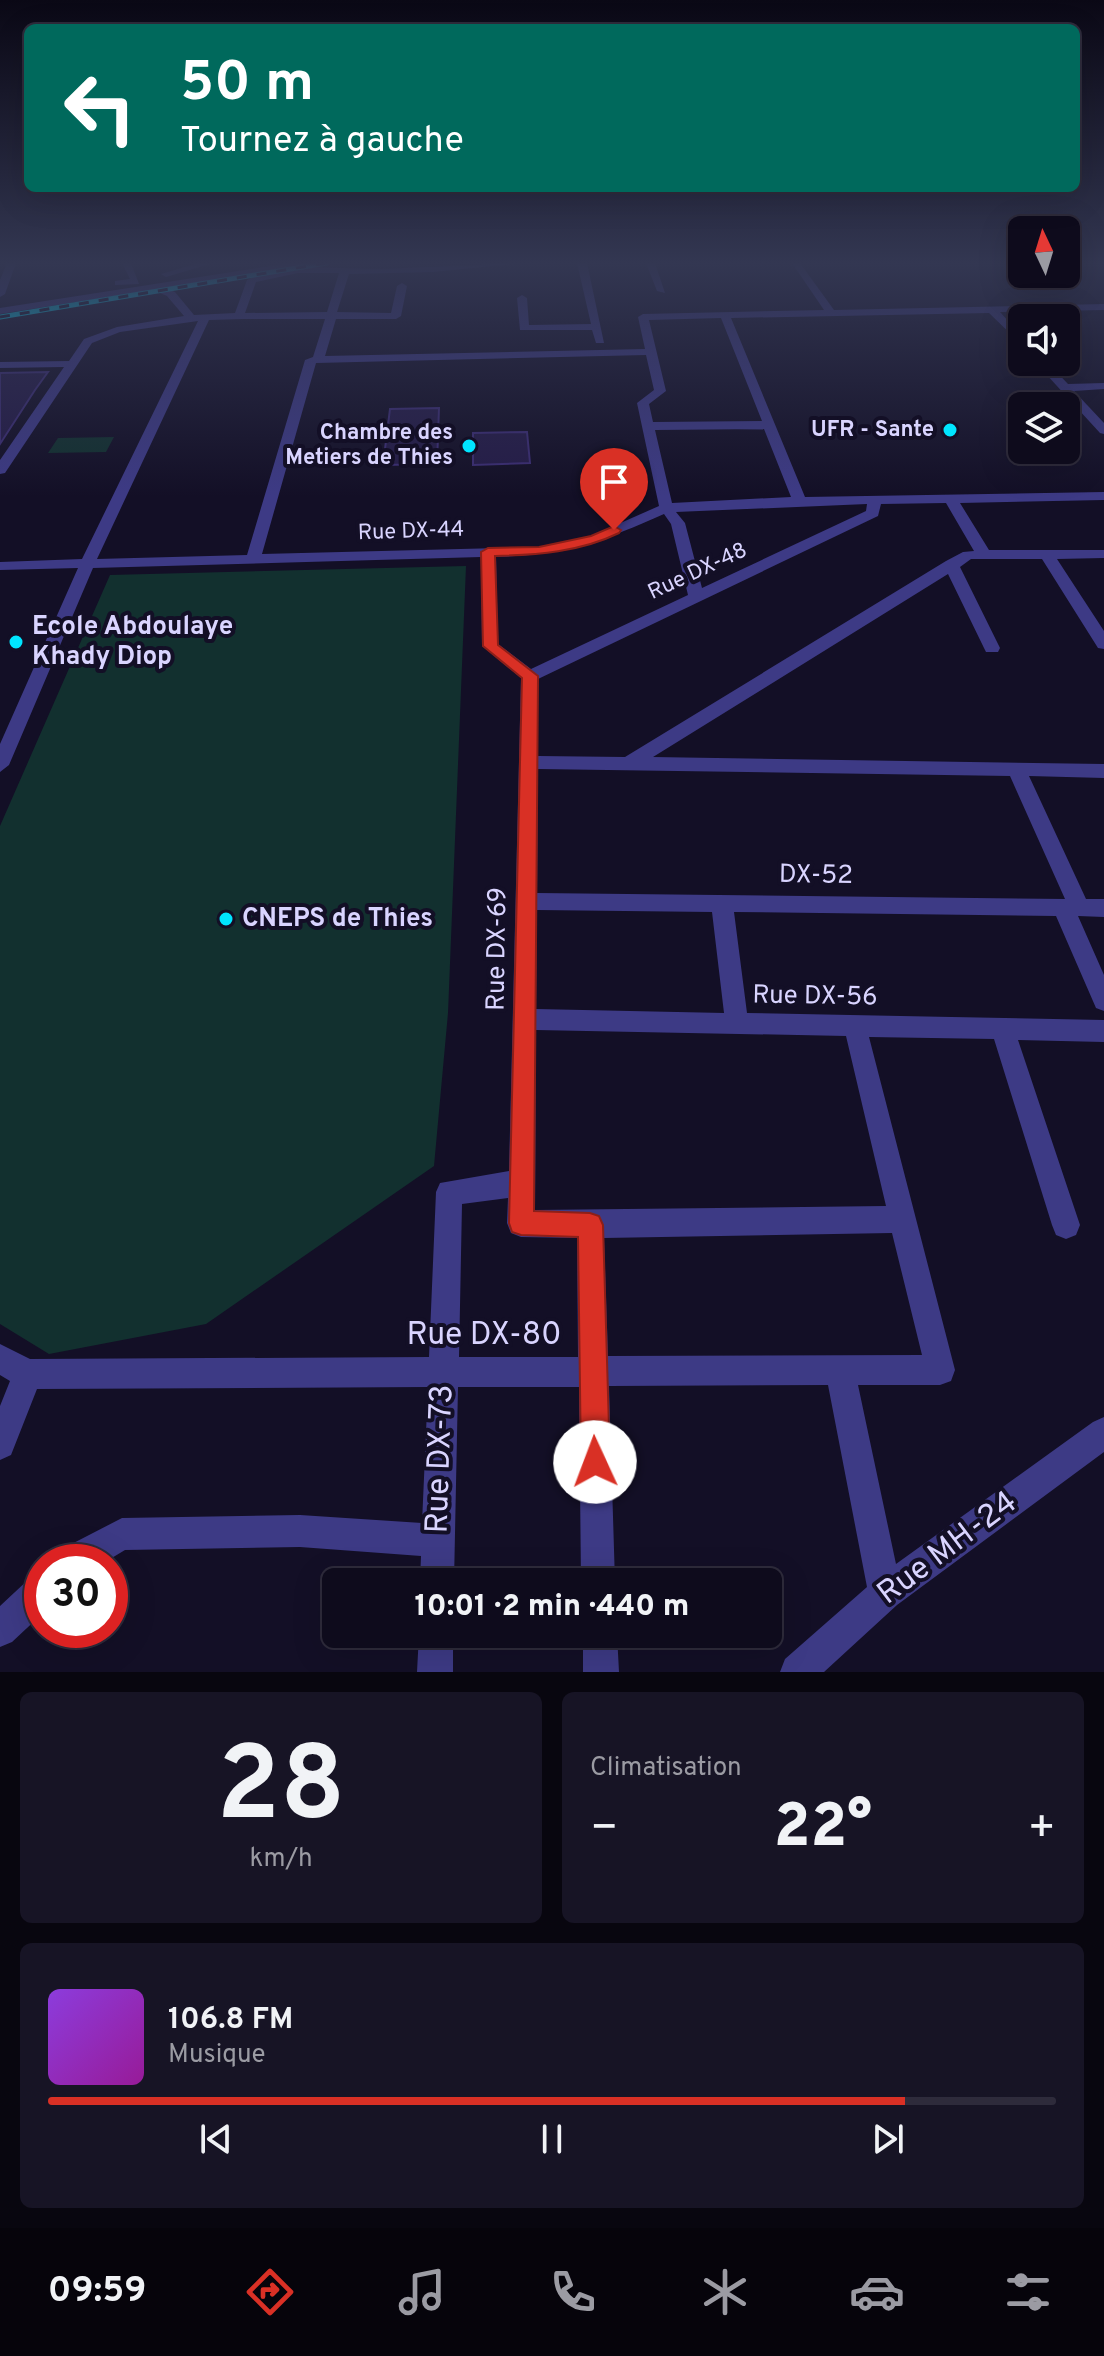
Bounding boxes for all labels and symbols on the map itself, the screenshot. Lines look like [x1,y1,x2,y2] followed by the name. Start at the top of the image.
[1008,216,1080,288] north arrow
[811,417,934,444] place label: UFR - Sante
[285,420,453,472] place label: Chambre des Metiers de Thies
[941,421,959,439] marker: UFR - Sante
[460,437,478,455] marker: Chambre des Metiers de Thies
[580,448,648,530] pin
[357,517,465,547] street label: Rue DX-44
[644,537,752,607] street label: Rue DX-48
[32,611,233,674] place label: Ecole Abdoulaye Khady Diop
[7,633,25,651] marker: Ecole Abdoulaye Khady Diop
[779,859,853,893] street label: DX-52
[480,887,516,1011] street label: Rue DX-69
[242,903,433,936] place label: CNEPS de Thies
[217,910,235,928] marker: CNEPS de Thies
[752,979,878,1015] street label: Rue DX-56
[406,1316,562,1356] street label: Rue DX-80
[418,1384,464,1534] street label: Rue DX-73
[553,1420,637,1504] position arrow
[870,1483,1026,1615] street label: Rue MH-24
[24,1544,128,1648] speed limit sign: 30

